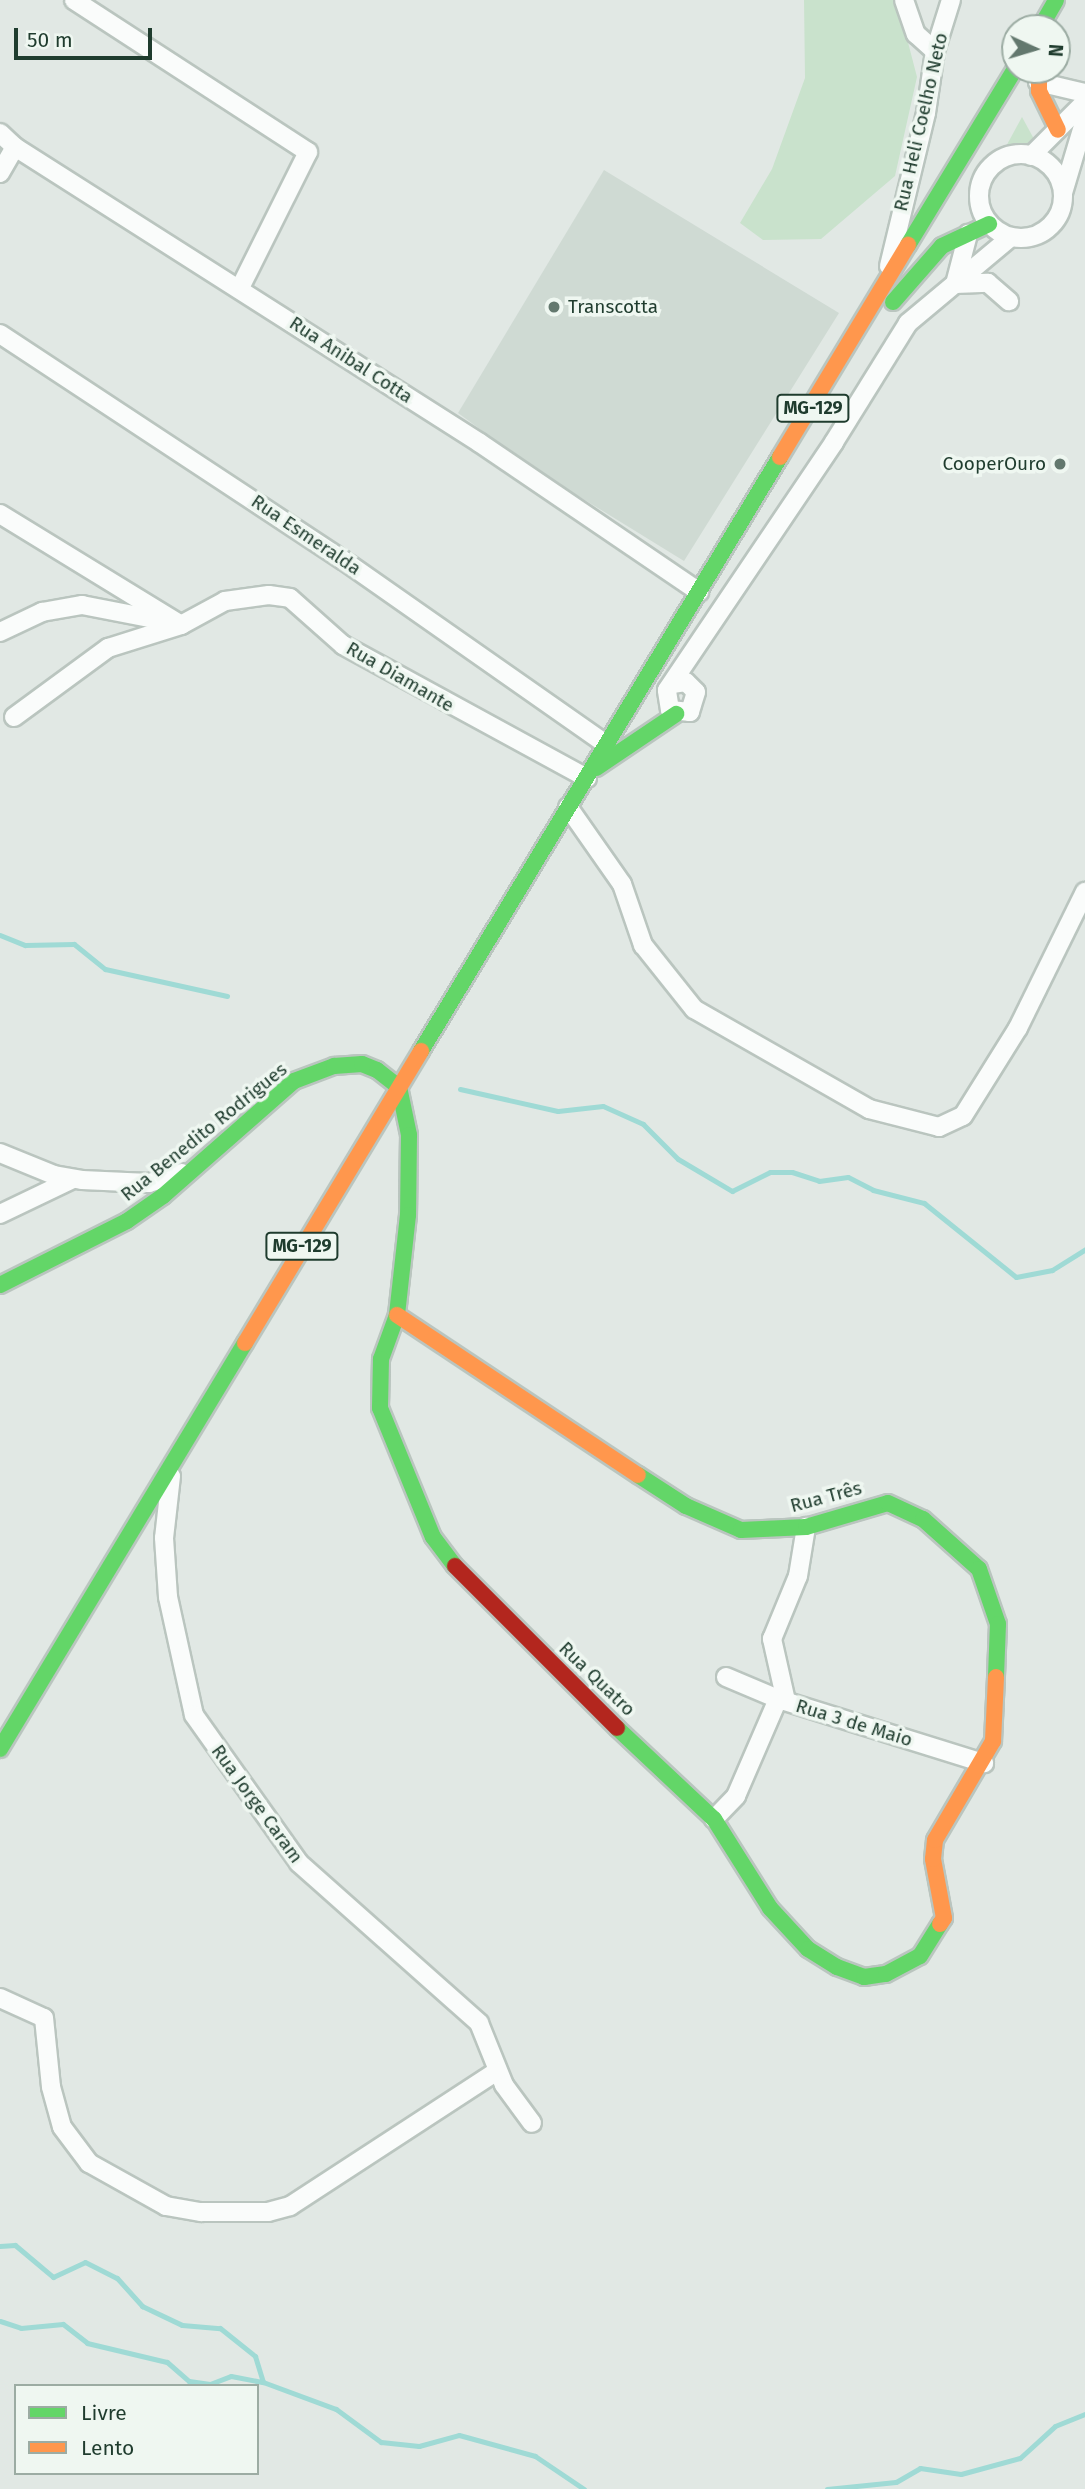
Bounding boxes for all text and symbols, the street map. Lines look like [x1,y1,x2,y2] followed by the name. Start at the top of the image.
[18,14,156,58] scale bar
[1001,14,1071,84] north arrow
[27,27,73,53] text: 50 m
[889,30,953,214] street label: Rua Heli Coelho Neto
[1044,43,1067,57] text: N
[568,296,658,318] place label: Transcotta
[546,299,562,315] marker: Transcotta
[285,312,417,408] street label: Rua Anibal Cotta
[776,394,850,422] road number: MG-129
[943,453,1046,475] place label: CooperOuro
[1052,456,1068,472] marker: CooperOuro
[247,490,365,580] street label: Rua Esmeralda
[342,637,458,717] street label: Rua Diamante
[116,1058,292,1206] street label: Rua Benedito Rodrigues
[265,1232,339,1260] road number: MG-129
[788,1477,864,1517] street label: Rua Três
[554,1637,640,1721] street label: Rua Quatro
[793,1694,915,1752] street label: Rua 3 de Maio
[206,1740,308,1868] street label: Rua Jorge Caram
[14,2384,259,2475] legend
[81,2400,127,2426] text: Livre
[81,2435,134,2461] text: Lento

